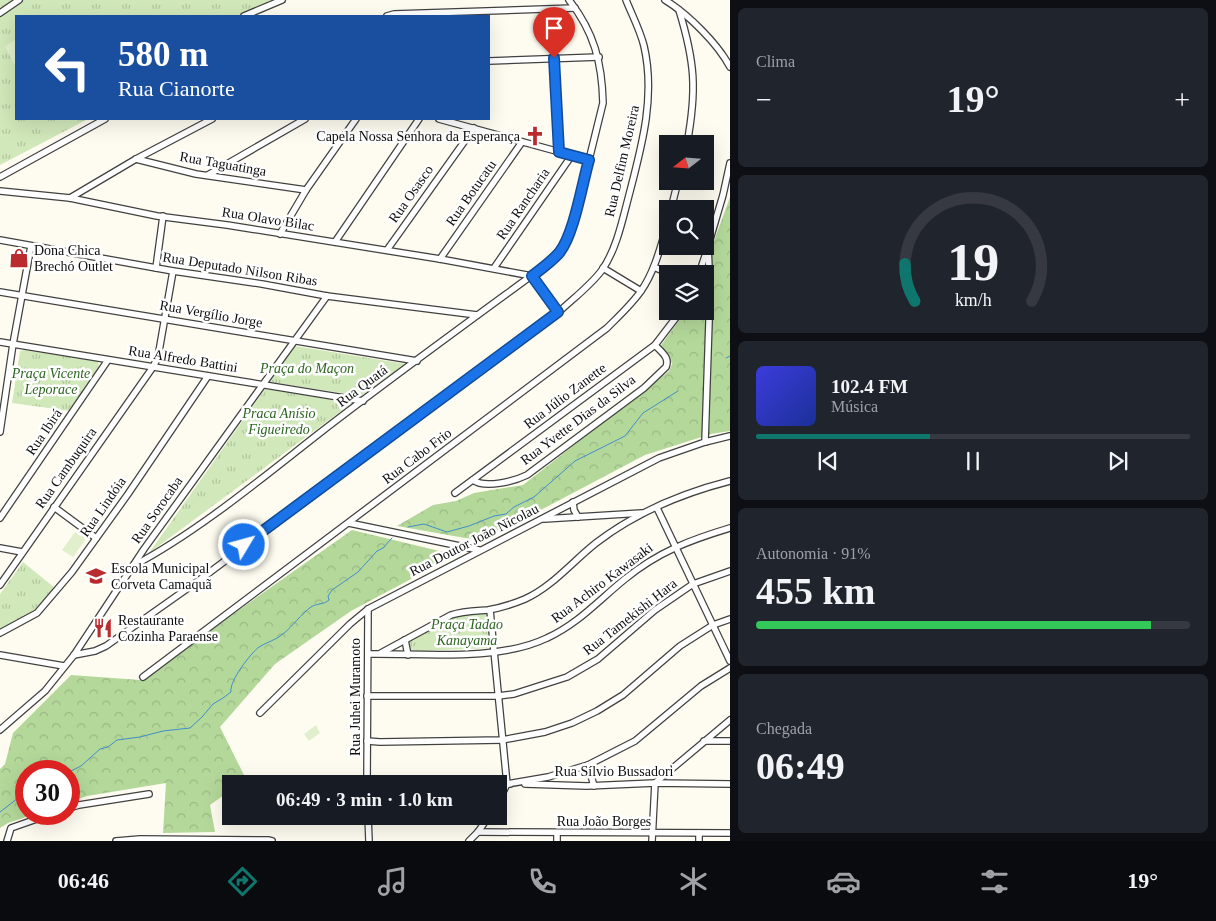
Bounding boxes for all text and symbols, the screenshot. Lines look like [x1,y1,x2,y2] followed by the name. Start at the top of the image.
[533,7,575,58] pin
[540,14,568,42] icon: arrive
[35,35,100,100] icon: left
[118,35,208,74] text: 580 m
[756,53,795,70] text: Clima
[118,76,235,101] text: Rua Cianorte
[946,78,1000,120] text: 19°
[756,84,772,115] text: −
[1174,84,1190,115] text: +
[602,103,642,218] street label: Rua Delfim Moreira
[524,125,546,147] church icon: Capela Nossa Senhora da Esperança
[316,129,521,144] place label: Capela Nossa Senhora da Esperança
[659,135,714,190] north arrow
[659,135,714,320] map controls
[178,149,268,179] street label: Rua Taguatinga
[443,157,499,229] street label: Rua Botucatu
[386,162,436,226] street label: Rua Osasco
[494,165,553,243] street label: Rua Rancharia
[659,200,714,255] button: search
[221,204,315,234] street label: Rua Olavo Bilac
[947,234,999,291] text: 19
[34,243,113,274] place label: Dona Chica Brechó Outlet
[8,247,30,269] shop icon: Dona Chica Brechó Outlet
[161,249,319,289] street label: Rua Deputado Nilson Ribas
[659,265,714,320] button: layers
[955,290,991,310] text: km/h
[158,298,264,330] street label: Rua Vergílio Jorge
[127,343,239,375] street label: Rua Alfredo Battini
[521,360,609,432] street label: Rua Júlio Zanette
[259,361,354,376] park label: Praça do Maçon
[334,362,391,410] street label: Rua Quatá
[11,366,90,397] park label: Praça Vicente Leporace
[518,372,639,468] street label: Rua Yvette Dias da Silva
[831,376,908,397] text: 102.4 FM
[831,398,878,415] text: Música
[23,405,65,458] street label: Rua Ibirá
[241,406,316,437] park label: Praca Anísio Figueiredo
[33,424,100,511] street label: Rua Cambuquira
[380,425,454,487] street label: Rua Cabo Frio
[814,447,842,475] icon: previous
[959,447,987,475] icon: pause
[1104,447,1132,475] icon: next
[128,473,186,546] street label: Rua Sorocaba
[77,474,130,540] street label: Rua Lindóia
[407,501,541,579] street label: Rua Doutor João Nicolau
[217,518,269,570] position arrow
[548,540,656,626] street label: Rua Achiro Kawasaki
[756,545,871,562] text: Autonomia · 91%
[111,561,212,592] place label: Escola Municipal Corveta Camaquã
[85,565,107,587] school or university icon: Escola Municipal Corveta Camaquã
[756,570,875,612] text: 455 km
[580,575,680,658] street label: Rua Tamekishi Hara
[118,613,218,644] place label: Restaurante Cozinha Paraense
[92,617,114,639] restaurant icon: Restaurante Cozinha Paraense
[430,617,503,648] park label: Praça Tadao Kanayama
[348,638,363,756] street label: Rua Juhei Muramoto
[756,720,812,737] text: Chegada
[756,745,845,787] text: 06:49
[15,760,80,825] speed limit sign: 30
[554,764,674,779] street label: Rua Sílvio Bussadori
[276,789,453,810] text: 06:49 · 3 min · 1.0 km
[557,814,651,829] street label: Rua João Borges
[225,864,260,899] icon: directions
[375,864,410,899] icon: music
[525,864,560,899] icon: phone
[676,864,711,899] icon: climate
[826,864,861,899] icon: car
[977,864,1012,899] icon: filters
[58,868,109,893] text: 06:46
[1127,868,1158,893] text: 19°

